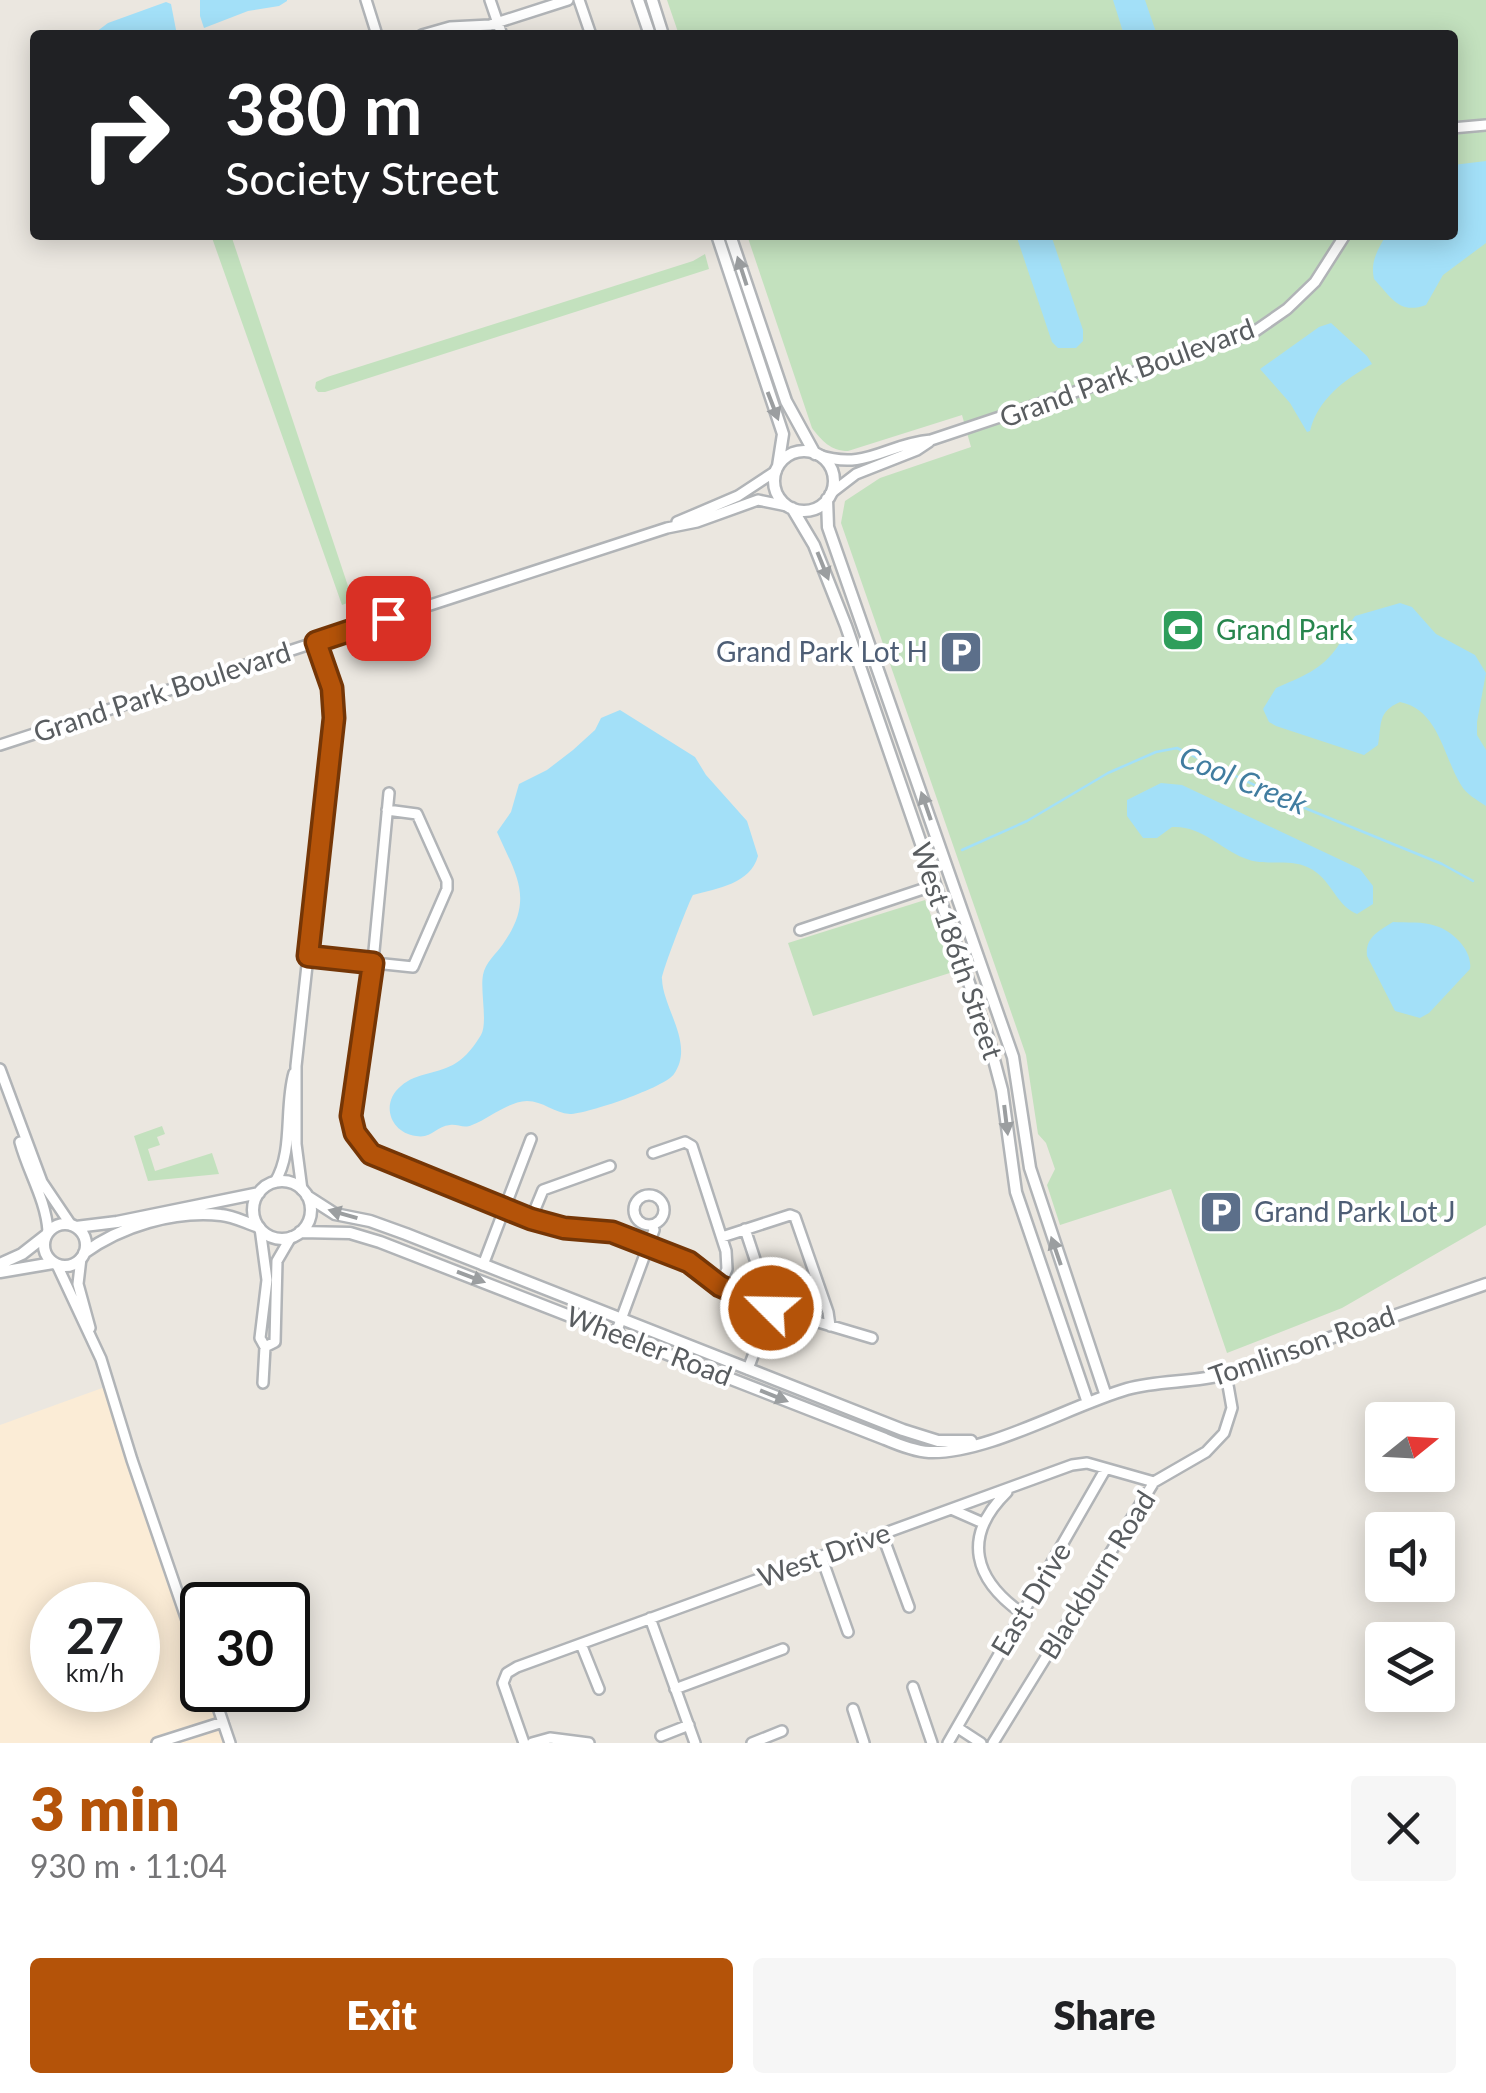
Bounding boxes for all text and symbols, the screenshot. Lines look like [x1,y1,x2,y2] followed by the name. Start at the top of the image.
[225,66,422,150] text: 380 m
[60,70,190,200] icon: right
[225,151,499,205] text: Society Street
[733,256,748,286] one-way arrow
[995,310,1259,434] street label: Grand Park Boulevard
[765,392,781,422] one-way arrow
[815,552,831,582] one-way arrow
[346,576,431,661] pin
[361,591,416,646] icon: arrive
[1160,607,1206,653] sports icon: Grand Park
[1216,612,1354,646] place label: Grand Park
[938,629,984,675] parking icon: Grand Park Lot H
[29,633,295,749] street label: Grand Park Boulevard
[716,634,928,668] place label: Grand Park Lot H
[1175,737,1313,821] water label: Cool Creek
[918,790,933,820] one-way arrow
[905,838,1011,1063] street label: West 186th Street
[998,1104,1014,1136] one-way arrow
[1198,1189,1244,1235] parking icon: Grand Park Lot J
[1254,1194,1456,1228] place label: Grand Park Lot J
[328,1206,358,1221] one-way arrow
[1048,1235,1063,1265] one-way arrow
[719,1256,823,1360] position arrow
[456,1270,486,1285] one-way arrow
[1204,1297,1399,1393] street label: Tomlinson Road
[562,1298,737,1392] street label: Wheeler Road
[759,1388,789,1404] one-way arrow
[1365,1402,1455,1492] north arrow
[1365,1402,1455,1712] map controls
[1031,1484,1162,1665] street label: Blackburn Road
[1365,1512,1455,1602] button: sound
[753,1514,894,1594] street label: West Drive
[983,1536,1077,1661] street label: East Drive
[180,1582,310,1712] speed limit sign: 30
[66,1605,124,1665] text: 27
[1365,1622,1455,1712] button: layers
[66,1657,124,1687] text: km/h
[30,1772,180,1844] text: 3 min
[1351,1776,1456,1881] button: close
[30,1846,227,1885] text: 930 m · 11:04
[30,1958,733,2073] button: Exit
[753,1958,1456,2073] button: Share

